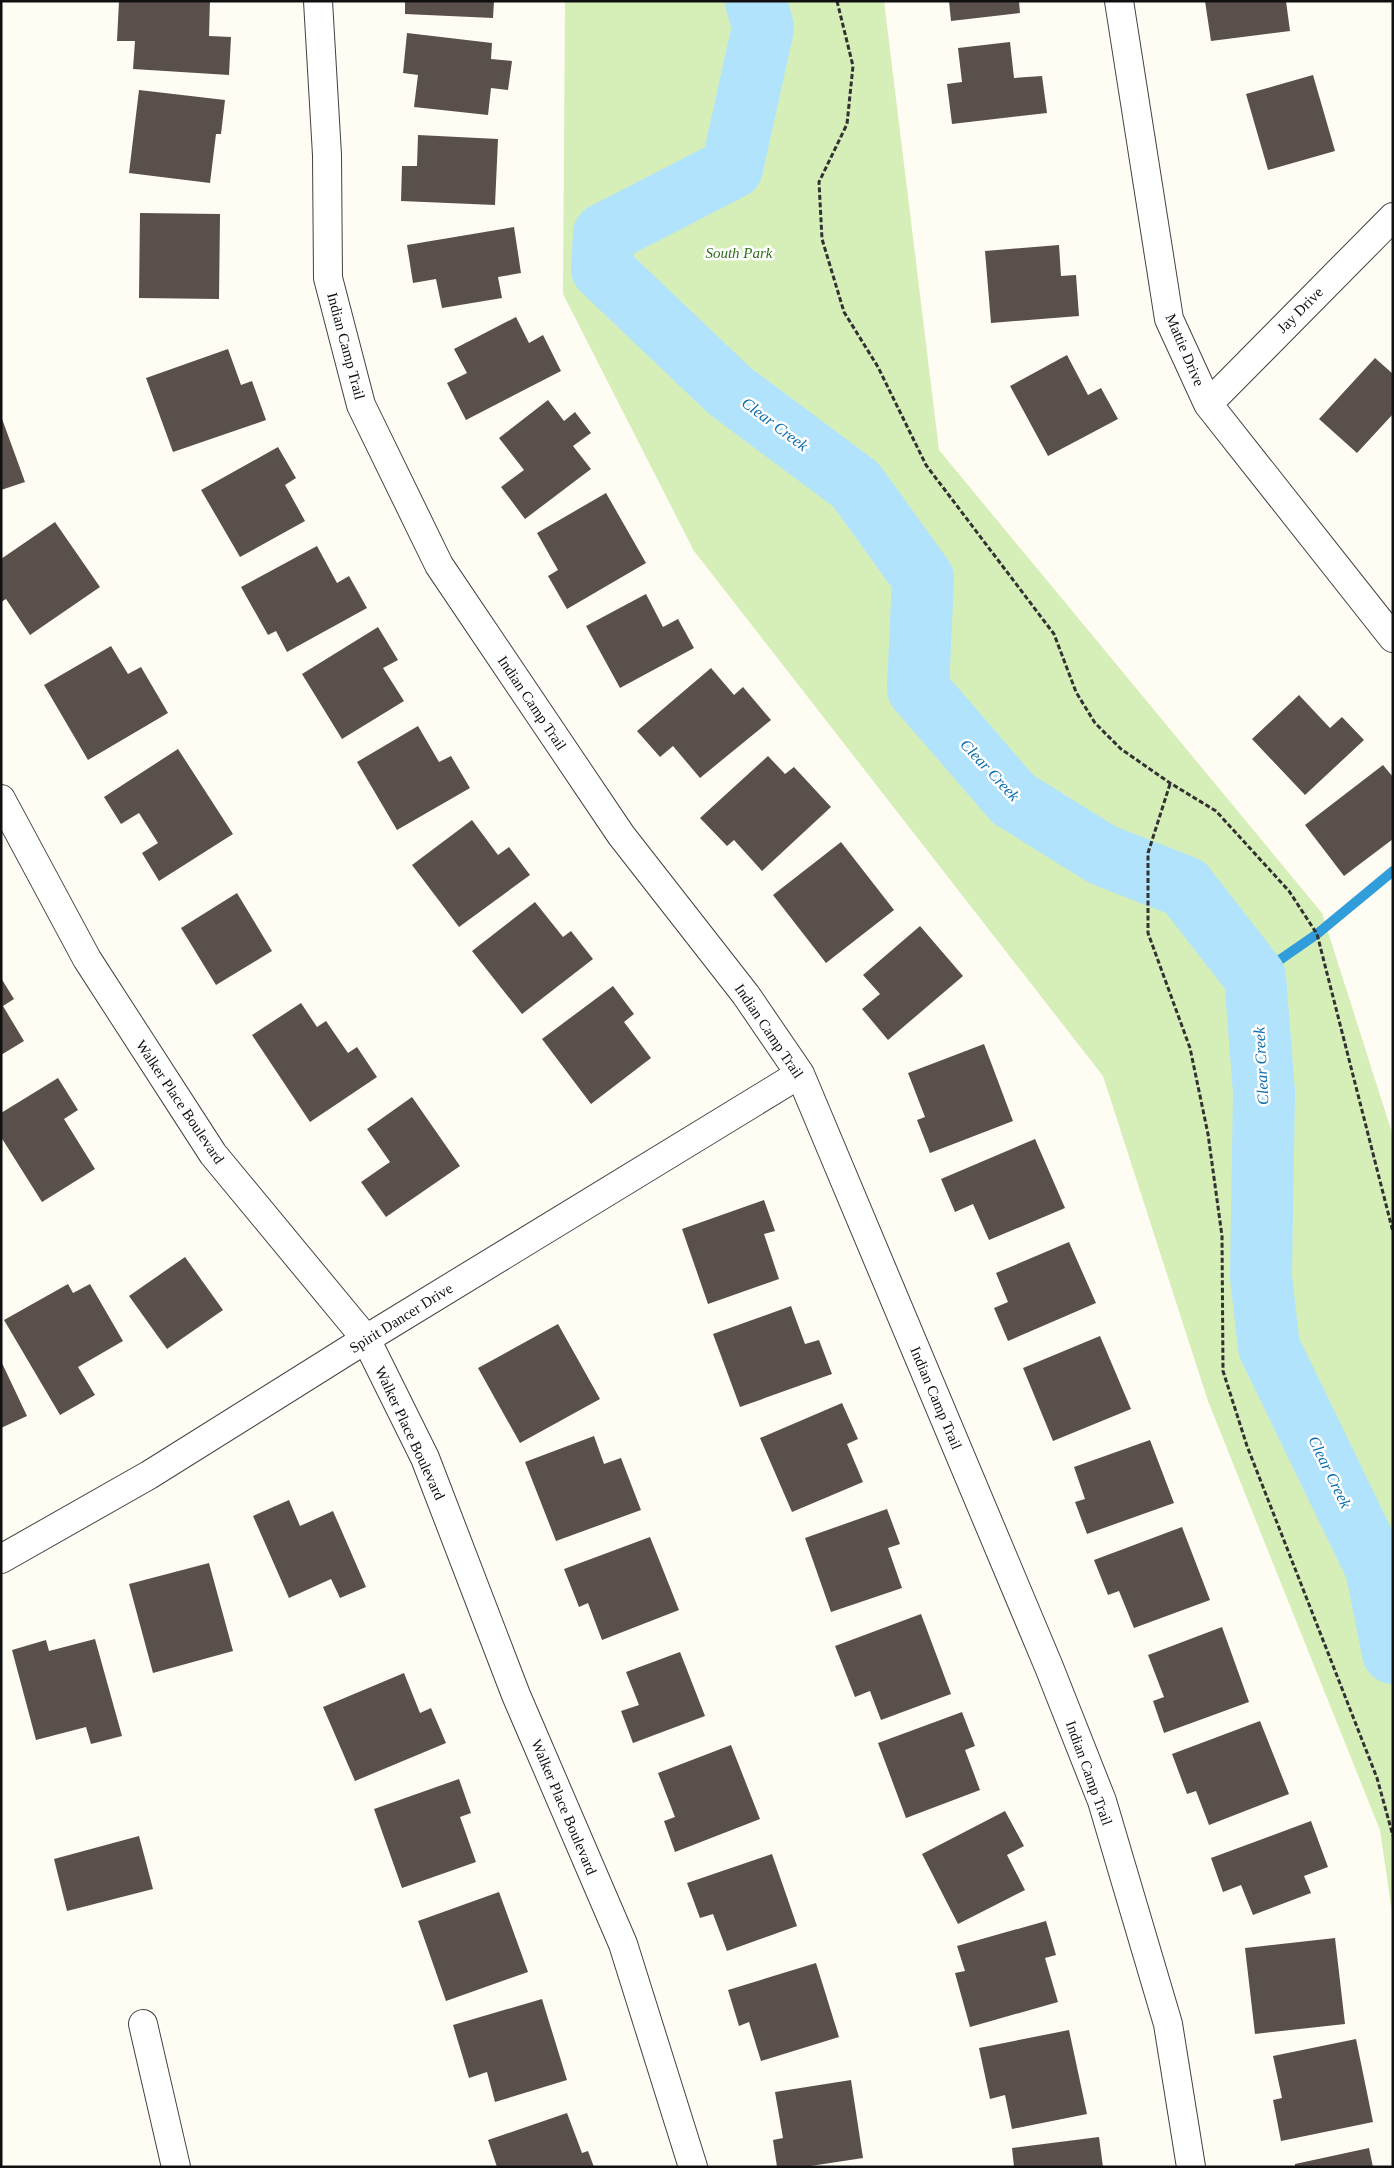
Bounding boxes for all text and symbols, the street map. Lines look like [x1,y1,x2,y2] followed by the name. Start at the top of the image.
[705,245,773,261] park label: South Park
[1274,284,1326,336] street label: Jay Drive
[324,291,368,401] street label: Indian Camp Trail
[1163,311,1208,389] street label: Mattie Drive
[739,394,812,455] water label: Clear Creek
[495,653,569,753] street label: Indian Camp Trail
[957,736,1023,805] water label: Clear Creek
[732,981,806,1081] street label: Indian Camp Trail
[1250,1026,1272,1105] water label: Clear Creek
[133,1037,228,1167] street label: Walker Place Boulevard
[347,1280,456,1356] street label: Spirit Dancer Drive
[907,1344,965,1452] street label: Indian Camp Trail
[372,1364,448,1503] street label: Walker Place Boulevard
[1305,1433,1355,1512] water label: Clear Creek
[1063,1719,1115,1827] street label: Indian Camp Trail
[528,1737,600,1878] street label: Walker Place Boulevard

